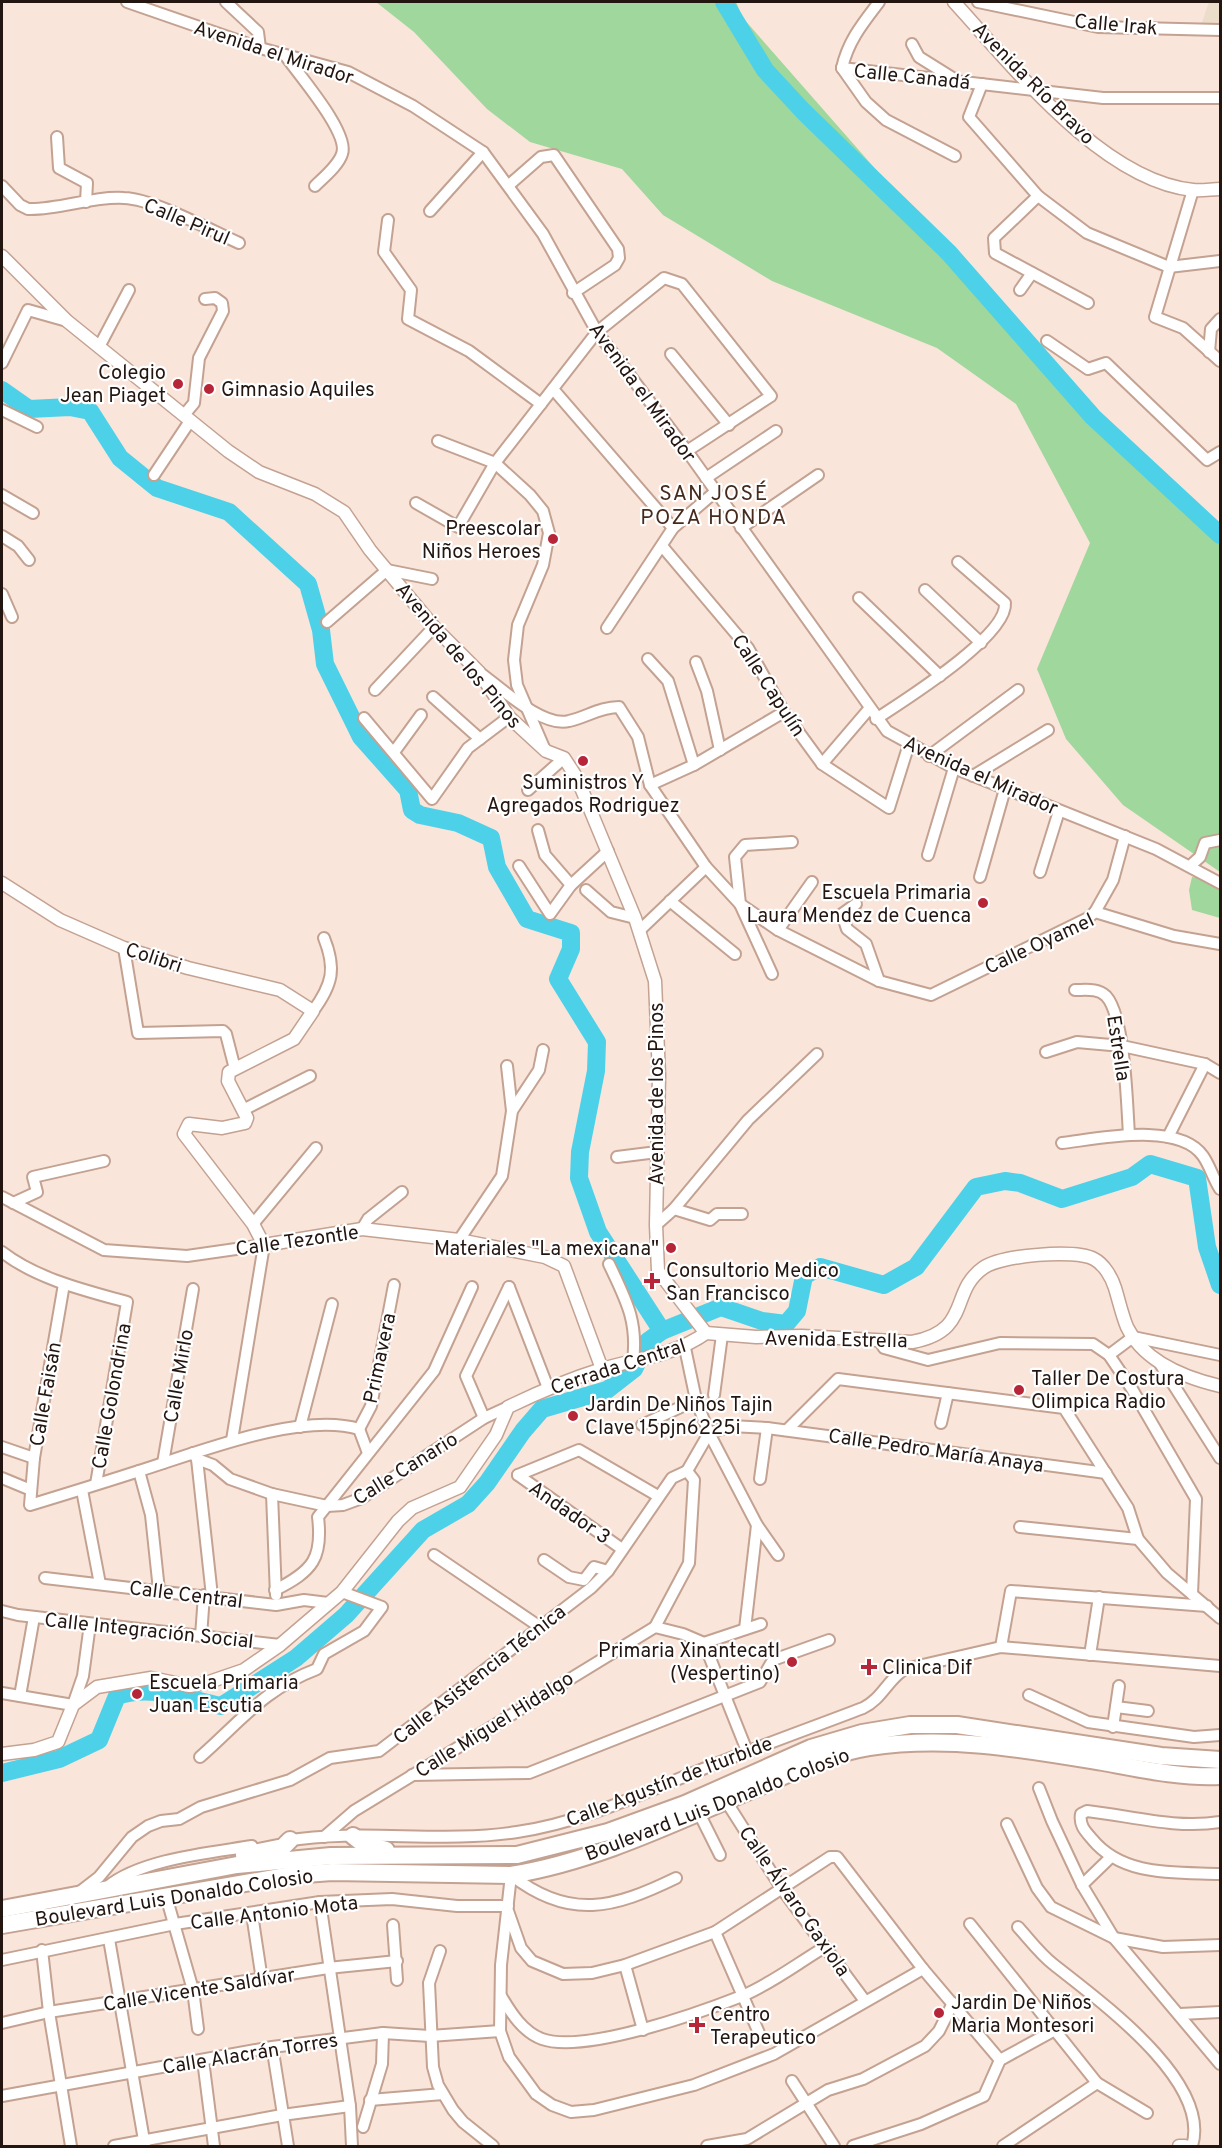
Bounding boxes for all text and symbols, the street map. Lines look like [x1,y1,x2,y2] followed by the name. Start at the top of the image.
[1073,9,1159,43] street label: Calle Irak
[190,16,357,92] street label: Avenida el Mirador
[966,18,1099,151] street label: Avenida Río Bravo
[852,59,971,97] street label: Calle Canadá
[139,193,233,253] street label: Calle Pirul
[582,318,701,468] street label: Avenida el Mirador
[60,361,166,410] place label: Colegio Jean Piaget
[171,377,185,391] marker: Colegio Jean Piaget
[221,378,375,404] place label: Gimnasio Aquiles
[202,382,216,396] marker: Gimnasio Aquiles
[640,480,788,532] district label: SAN JOSÉ POZA HONDA
[422,517,541,566] place label: Preescolar Niños Heroes
[546,532,560,546] marker: Preescolar Niños Heroes
[389,578,526,735] street label: Avenida de los Pinos
[724,630,810,742] street label: Calle Capulín
[899,731,1062,823] street label: Avenida el Mirador
[576,754,590,768] marker: Suministros Y Agregados Rodriguez
[486,771,680,820] place label: Suministros Y Agregados Rodriguez
[746,881,971,930] place label: Escuela Primaria Laura Mendez de Cuenca
[976,896,990,910] marker: Escuela Primaria Laura Mendez de Cuenca
[981,908,1099,982] street label: Calle Oyamel
[122,938,185,980] street label: Colibri
[645,1002,671,1186] street label: Avenida de los Pinos
[1099,1013,1135,1083] street label: Estrella
[234,1220,361,1263] street label: Calle Tezontle
[434,1237,659,1263] place label: Materiales "La mexicana"
[664,1241,678,1255] marker: Materiales "La mexicana"
[666,1259,839,1308] place label: Consultorio Medico San Francisco
[643,1272,661,1290] marker: Consultorio Medico San Francisco
[359,1311,403,1406] street label: Primavera
[87,1321,139,1472] street label: Calle Golondrina
[159,1327,201,1425] street label: Calle Mirlo
[764,1327,908,1355] street label: Avenida Estrella
[547,1334,690,1402] street label: Cerrada Central
[25,1340,69,1449] street label: Calle Faisán
[1031,1367,1184,1416] place label: Taller De Costura Olimpica Radio
[1012,1383,1026,1397] marker: Taller De Costura Olimpica Radio
[585,1393,773,1442] place label: Jardin De Niños Tajin Clave 15pjn6225i
[566,1409,580,1423] marker: Jardin De Niños Tajin Clave 15pjn6225i
[826,1424,1045,1480] street label: Calle Pedro María Anaya
[349,1427,463,1512] street label: Calle Canario
[523,1476,615,1551] street label: Andador 3
[127,1576,244,1616] street label: Calle Central
[389,1600,572,1751] street label: Calle Asistencia Técnica
[43,1608,255,1656] street label: Calle Integración Social
[598,1639,780,1688] place label: Primaria Xinantecatl (Vespertino)
[785,1655,799,1669] marker: Primaria Xinantecatl (Vespertino)
[882,1656,972,1682] place label: Clinica Dif
[860,1658,878,1676] marker: Clinica Dif
[411,1666,579,1785] street label: Calle Miguel Hidalgo
[149,1671,298,1720] place label: Escuela Primaria Juan Escutia
[130,1687,144,1701] marker: Escuela Primaria Juan Escutia
[563,1731,777,1834] street label: Calle Agustín de Iturbide
[582,1743,854,1868] street label: Boulevard Luis Donaldo Colosio
[732,1821,857,1983] street label: Calle Álvaro Gaxiola
[33,1864,315,1934] street label: Boulevard Luis Donaldo Colosio
[189,1891,360,1937] street label: Calle Antonio Mota
[101,1963,297,2019] street label: Calle Vicente Saldívar
[951,1991,1094,2040] place label: Jardin De Niños Maria Montesori
[710,2003,816,2052] place label: Centro Terapeutico
[932,2006,946,2020] marker: Jardin De Niños Maria Montesori
[688,2016,706,2034] marker: Centro Terapeutico
[161,2028,340,2082] street label: Calle Alacrán Torres

